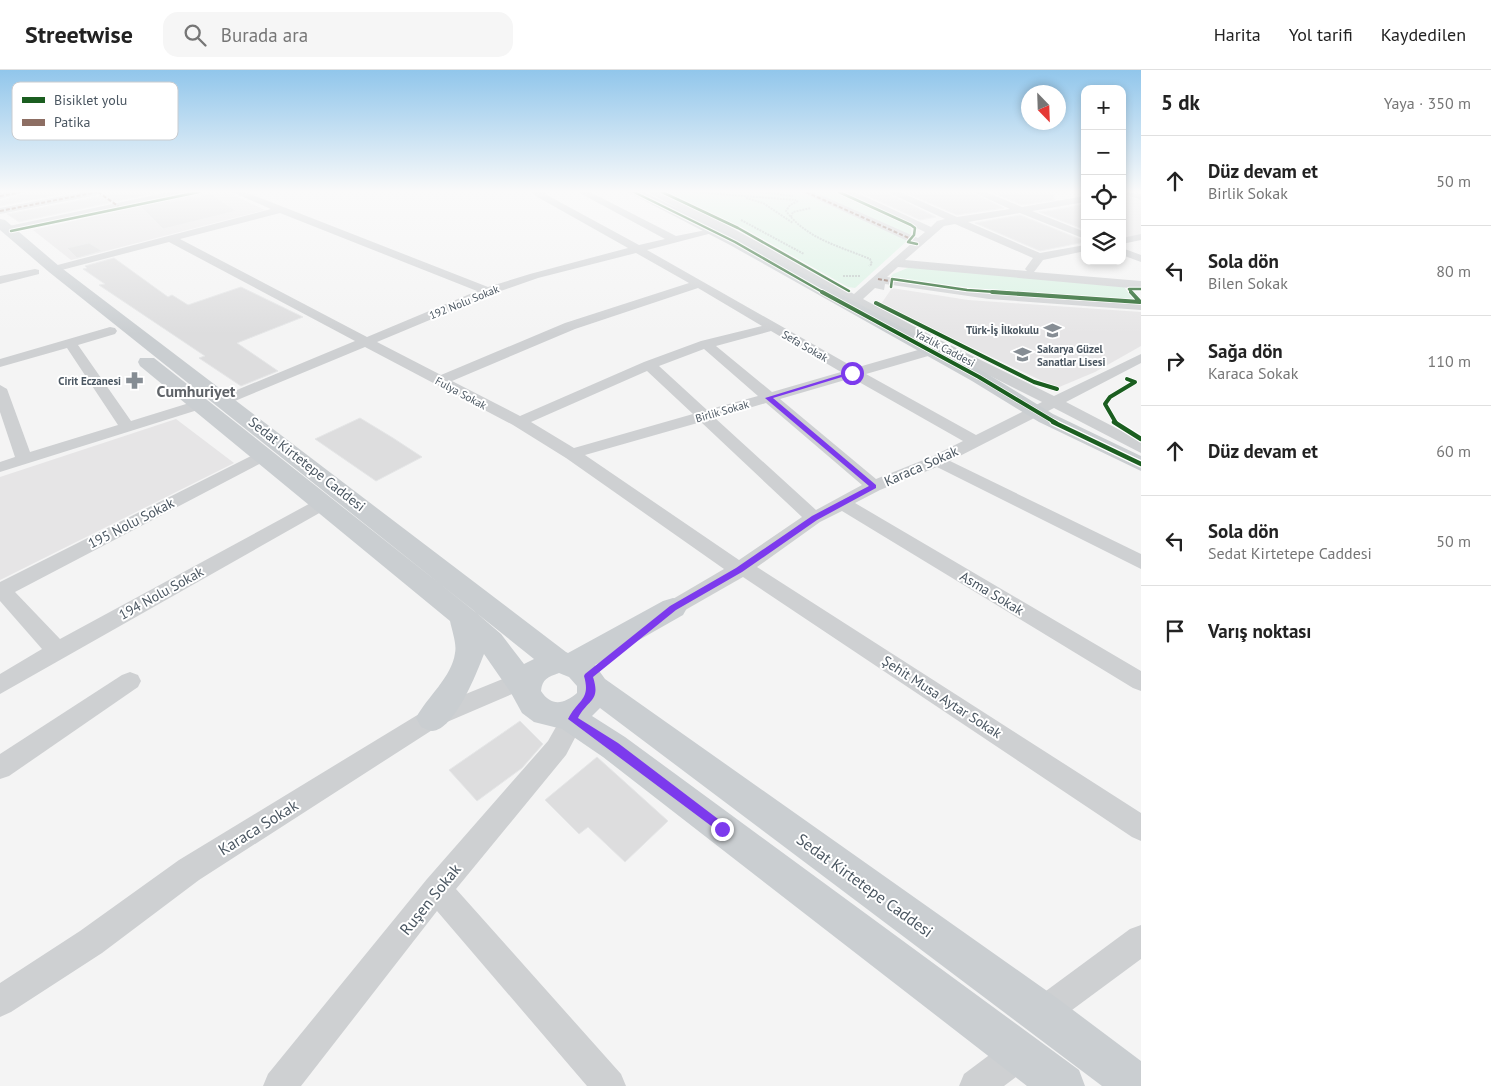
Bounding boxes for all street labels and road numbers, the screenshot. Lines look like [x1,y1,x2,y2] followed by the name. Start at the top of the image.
[427,281,502,322] street label: 192 Nolu Sokak
[912,326,978,370] street label: Yazlık Caddesi
[779,327,831,365] street label: Sefa Sokak
[433,374,490,413] street label: Fulya Sokak
[694,397,751,425] street label: Birlik Sokak
[245,413,369,515] street label: Sedat Kirtetepe Caddesi
[881,442,961,490] street label: Karaca Sokak
[85,493,177,552] street label: 195 Nolu Sokak
[115,562,207,624] street label: 194 Nolu Sokak
[957,567,1027,619] street label: Asma Sokak
[879,652,1005,743] street label: Şehit Musa Aytar Sokak
[214,794,302,859] street label: Karaca Sokak
[793,829,937,941] street label: Sedat Kirtetepe Caddesi
[395,859,465,939] street label: Ruşen Sokak

